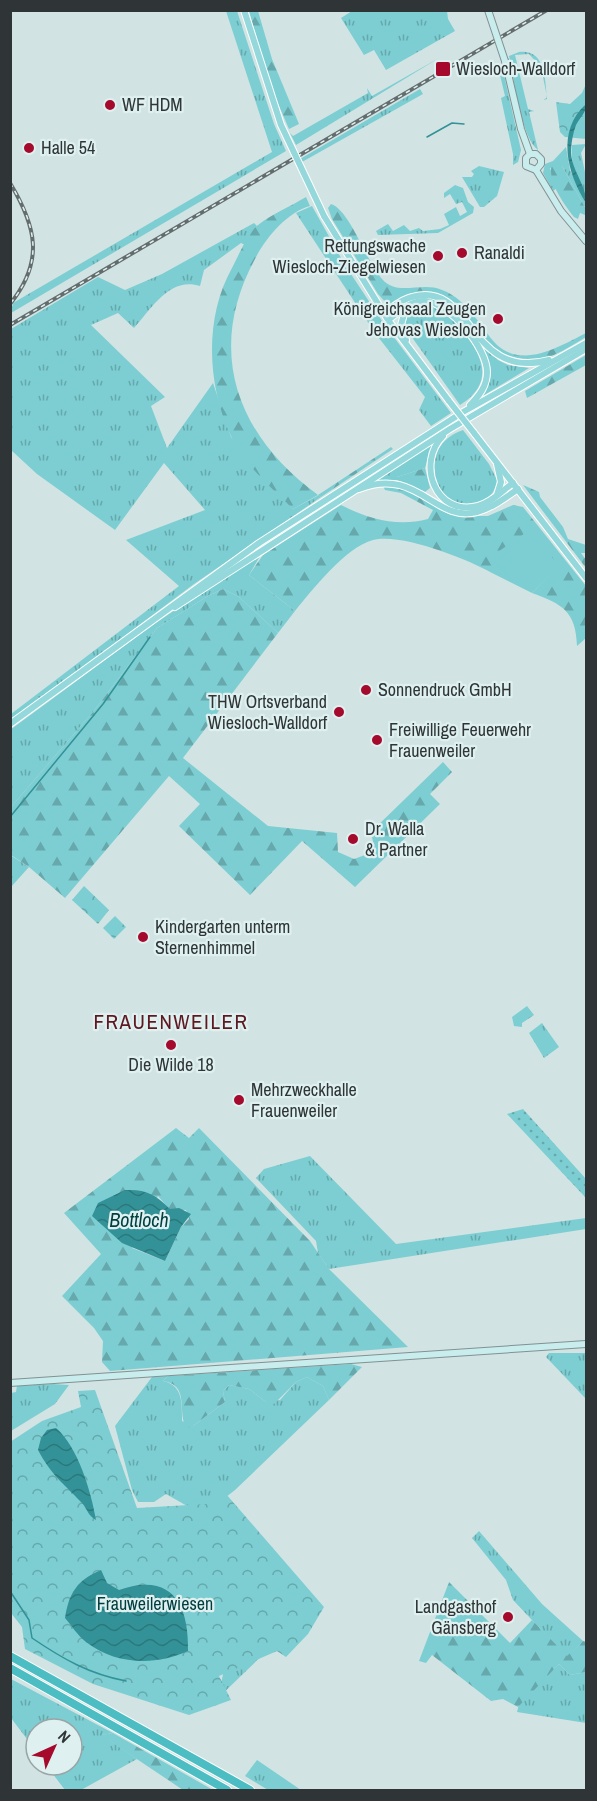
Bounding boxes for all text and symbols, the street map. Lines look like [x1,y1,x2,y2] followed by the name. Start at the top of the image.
[456,56,576,81] place label: Wiesloch-Walldorf
[434,60,452,78] marker: Wiesloch-Walldorf
[122,92,183,117] place label: WF HDM
[103,98,117,112] marker: WF HDM
[41,135,95,160] place label: Halle 54
[22,141,36,155] marker: Halle 54
[273,233,426,279] place label: Rettungswache Wiesloch-Ziegelwiesen
[474,240,525,265] place label: Ranaldi
[455,246,469,260] marker: Ranaldi
[431,249,445,263] marker: Rettungswache Wiesloch-Ziegelwiesen
[333,296,486,342] place label: Königreichsaal Zeugen Jehovas Wiesloch
[491,312,505,326] marker: Königreichsaal Zeugen Jehovas Wiesloch
[378,677,512,702] place label: Sonnendruck GmbH
[359,683,373,697] marker: Sonnendruck GmbH
[208,689,328,735] place label: THW Ortsverband Wiesloch-Walldorf
[332,705,346,719] marker: THW Ortsverband Wiesloch-Walldorf
[389,717,531,763] place label: Freiwillige Feuerwehr Frauenweiler
[370,733,384,747] marker: Freiwillige Feuerwehr Frauenweiler
[365,816,427,862] place label: Dr. Walla & Partner
[346,832,360,846] marker: Dr. Walla & Partner
[155,914,290,960] place label: Kindergarten unterm Sternenhimmel
[136,930,150,944] marker: Kindergarten unterm Sternenhimmel
[94,1007,248,1036] district label: FRAUENWEILER
[164,1038,178,1052] marker: Die Wilde 18
[128,1052,214,1077] place label: Die Wilde 18
[251,1077,357,1123] place label: Mehrzweckhalle Frauenweiler
[232,1093,246,1107] marker: Mehrzweckhalle Frauenweiler
[109,1206,169,1233] water label: Bottloch
[97,1591,213,1616] park label: Frauweilerwiesen
[415,1594,497,1640] place label: Landgasthof Gänsberg
[501,1610,515,1624] marker: Landgasthof Gänsberg
[24,1717,84,1777] north arrow
[53,1725,76,1748] text: N

